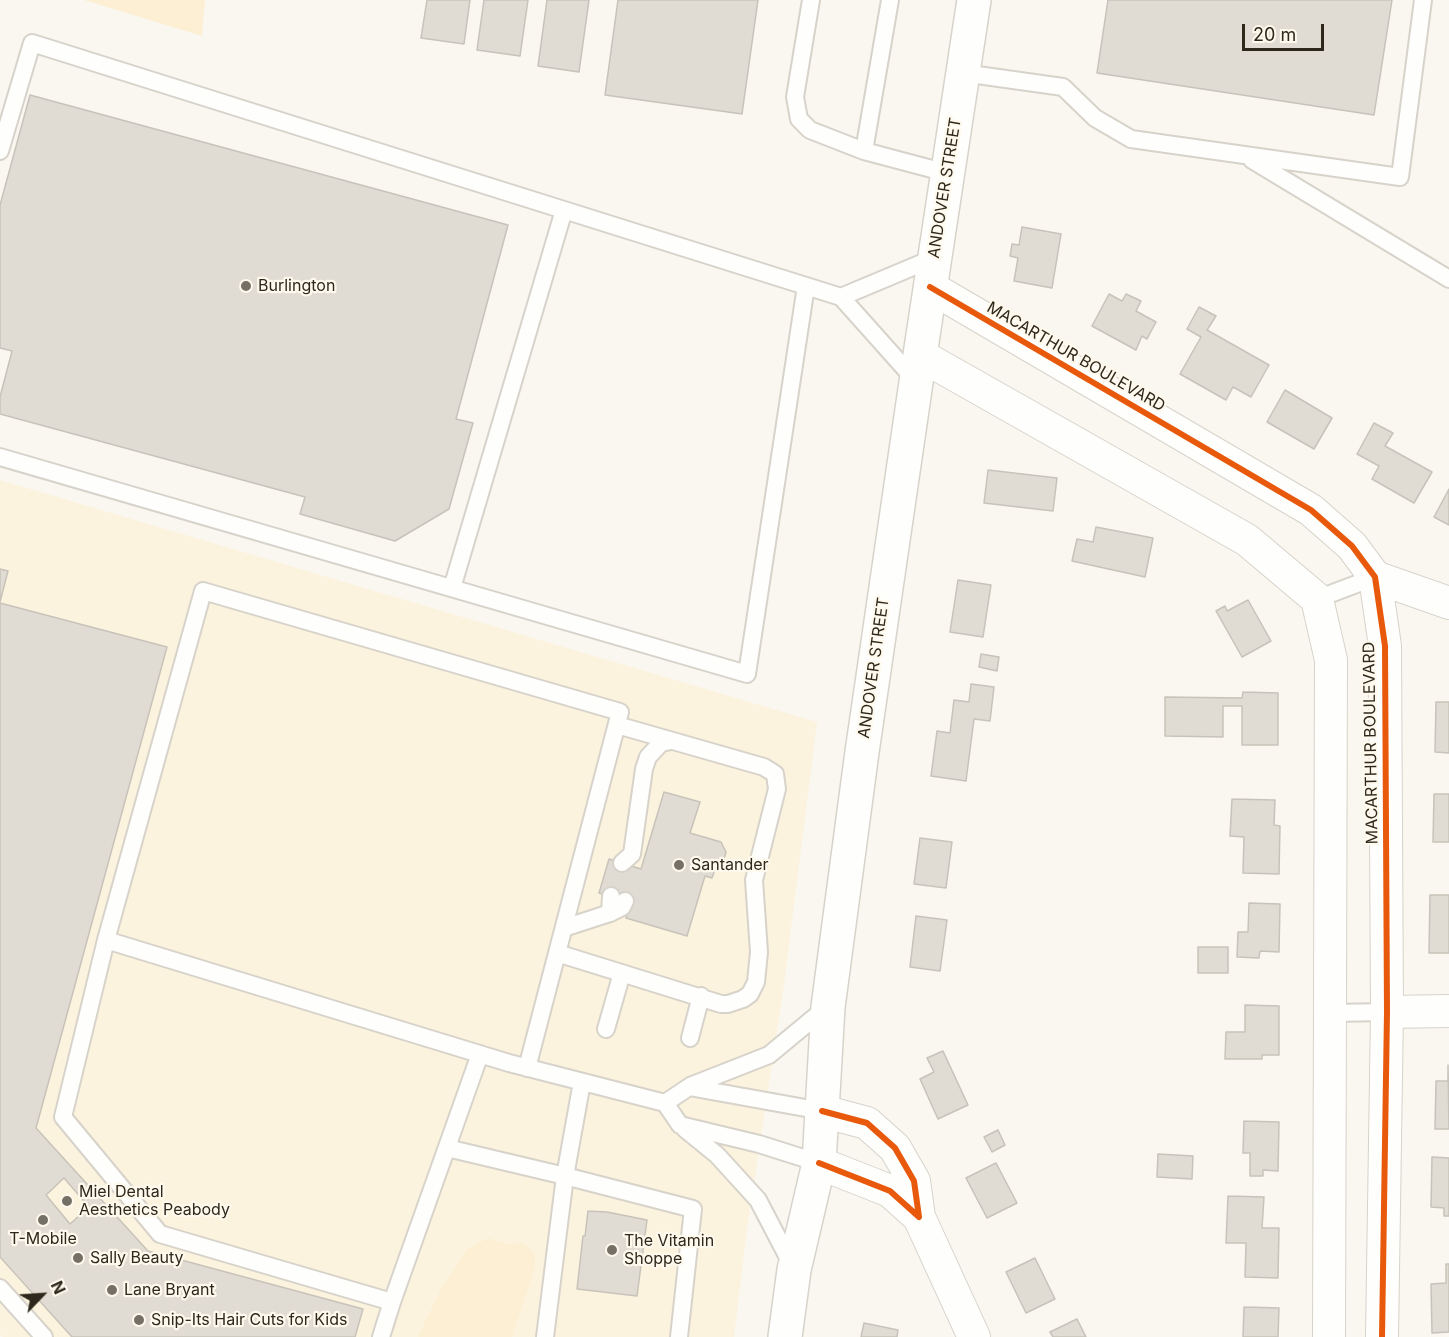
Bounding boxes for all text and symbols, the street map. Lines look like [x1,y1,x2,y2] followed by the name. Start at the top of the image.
[1245,12,1328,50] scale bar
[1253,24,1296,45] text: 20 m
[924,116,966,260] street label: ANDOVER STREET
[258,276,335,296] place label: Burlington
[239,279,253,293] marker: Burlington
[983,298,1169,416] street label: MACARTHUR BOULEVARD
[855,596,893,740] street label: ANDOVER STREET
[1360,642,1382,844] street label: MACARTHUR BOULEVARD
[691,855,769,875] place label: Santander
[672,858,686,872] marker: Santander
[79,1182,230,1220] place label: Miel Dental Aesthetics Peabody
[60,1194,74,1208] marker: Miel Dental Aesthetics Peabody
[36,1213,50,1227] marker: T-Mobile
[9,1229,77,1249] place label: T-Mobile
[624,1231,714,1269] place label: The Vitamin Shoppe
[605,1243,619,1257] marker: The Vitamin Shoppe
[90,1248,184,1268] place label: Sally Beauty
[71,1251,85,1265] marker: Sally Beauty
[12,1265,72,1325] north arrow
[47,1278,70,1297] text: N
[124,1280,215,1300] place label: Lane Bryant
[105,1283,119,1297] marker: Lane Bryant
[151,1310,347,1330] place label: Snip-Its Hair Cuts for Kids
[132,1313,146,1327] marker: Snip-Its Hair Cuts for Kids

